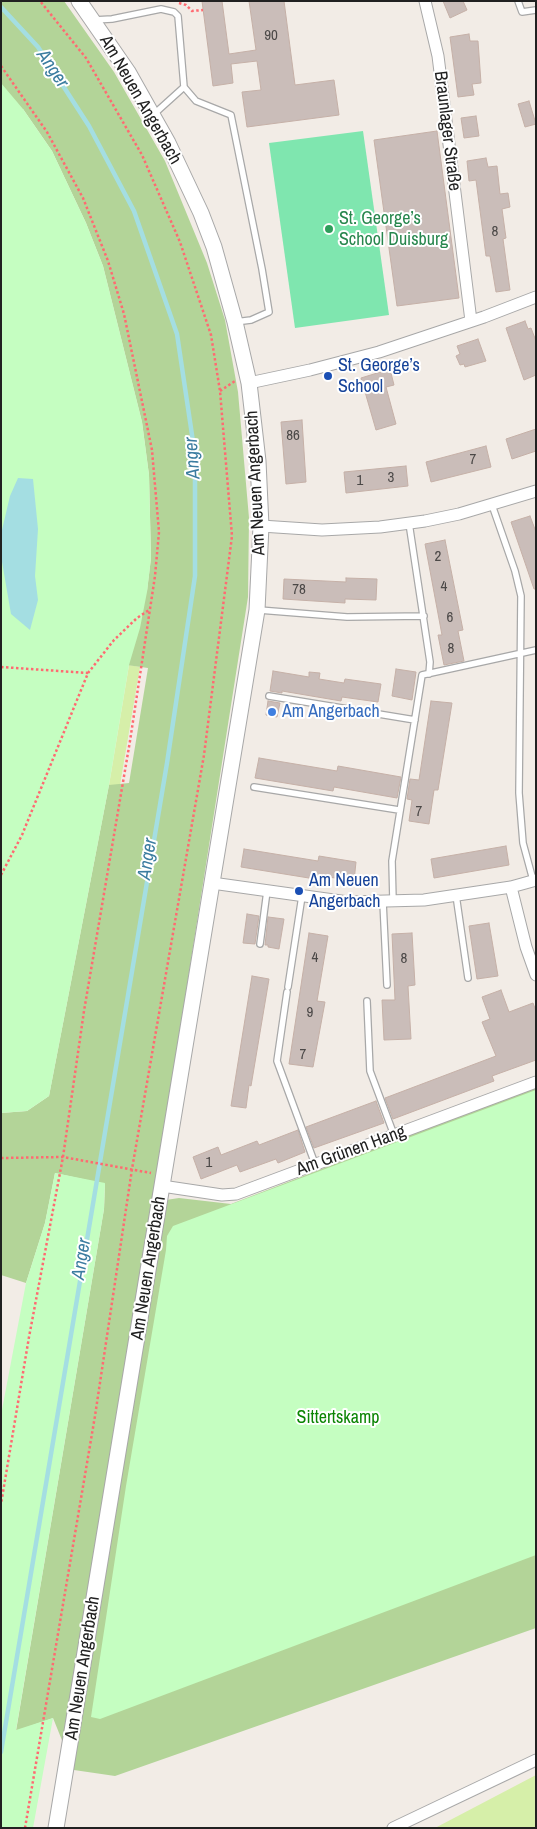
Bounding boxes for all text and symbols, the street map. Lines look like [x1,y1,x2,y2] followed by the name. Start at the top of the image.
[264,27,278,45] house number: 90
[94,32,186,168] street label: Am Neuen Angerbach
[31,45,73,93] water label: Anger
[429,70,465,192] street label: Braunlager Straße
[339,208,448,250] place label: St. George’s School Duisburg
[323,223,335,235] marker: St. George’s School Duisburg
[492,223,498,241] house number: 8
[338,355,420,398] place label: St. George’s School
[322,370,334,382] marker: St. George’s School
[241,410,271,556] street label: Am Neuen Angerbach
[286,427,300,445] house number: 86
[180,436,206,480] water label: Anger
[470,451,476,469] house number: 7
[388,469,394,487] house number: 3
[357,472,363,490] house number: 1
[435,548,441,566] house number: 2
[441,578,447,596] house number: 4
[292,581,306,599] house number: 78
[447,609,453,627] house number: 6
[448,640,454,658] house number: 8
[282,701,380,723] place label: Am Angerbach
[266,706,278,718] marker: Am Angerbach
[416,803,422,821] house number: 7
[133,837,163,881] water label: Anger
[309,870,380,912] place label: Am Neuen Angerbach
[293,885,305,897] marker: Am Neuen Angerbach
[312,949,318,967] house number: 4
[401,950,407,968] house number: 8
[307,1004,313,1022] house number: 9
[300,1046,306,1064] house number: 7
[293,1121,409,1181] street label: Am Grünen Hang
[206,1154,212,1172] house number: 1
[127,1195,171,1341] street label: Am Neuen Angerbach
[67,1237,97,1281] water label: Anger
[297,1407,379,1429] park label: Sittertskamp
[61,1595,105,1741] street label: Am Neuen Angerbach

